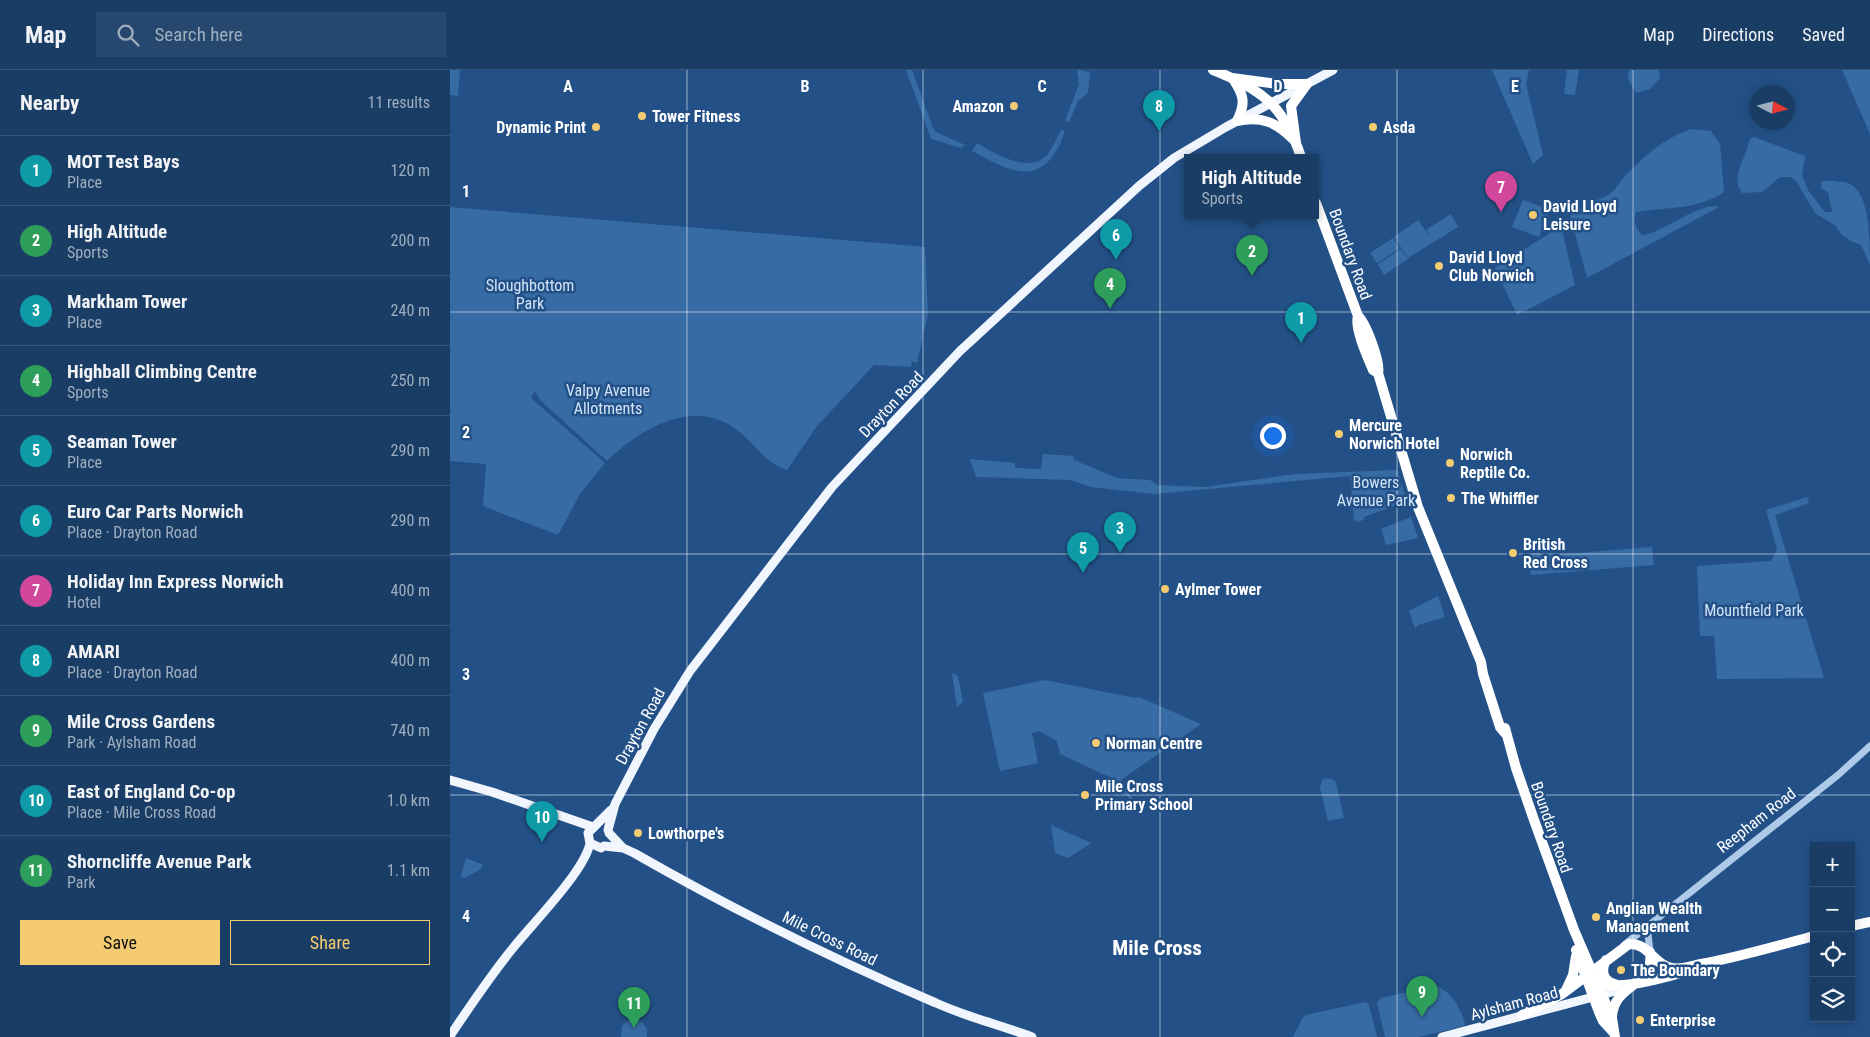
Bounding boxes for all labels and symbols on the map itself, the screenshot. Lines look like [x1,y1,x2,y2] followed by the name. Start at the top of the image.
[563,77,573,96] text: A
[801,77,810,96] text: B
[1037,77,1047,96] text: C
[1273,77,1283,96] text: D
[1511,77,1519,96] text: E
[1750,85,1795,130] north arrow
[1143,90,1175,131] pin: 8
[952,97,1004,116] place label: Amazon
[1008,100,1020,112] marker: Amazon
[652,107,740,126] place label: Tower Fitness
[636,110,648,122] marker: Tower Fitness
[496,118,586,137] place label: Dynamic Print
[1383,118,1416,137] place label: Asda
[590,121,602,133] marker: Dynamic Print
[1367,121,1379,133] marker: Asda
[1485,171,1517,212] pin: 7
[462,182,470,201] text: 1
[1543,197,1617,234] place label: David Lloyd Leisure
[1325,206,1376,302] street label: Boundary Road
[1527,209,1539,221] marker: David Lloyd Leisure
[1100,219,1132,260] pin: 6
[1236,235,1268,276] pin: 2
[1449,248,1534,285] place label: David Lloyd Club Norwich
[1433,260,1445,272] marker: David Lloyd Club Norwich
[1094,268,1126,309] pin: 4
[486,276,574,313] park label: Sloughbottom Park
[1285,302,1317,343] pin: 1
[855,368,927,441] street label: Drayton Road
[566,381,650,418] park label: Valpy Avenue Allotments
[1349,416,1440,453] place label: Mercure Norwich Hotel
[462,423,470,442] text: 2
[1260,423,1286,449] your location
[1333,428,1345,440] marker: Mercure Norwich Hotel
[1460,445,1530,482] place label: Norwich Reptile Co.
[1444,457,1456,469] marker: Norwich Reptile Co.
[1337,473,1416,510] park label: Bowers Avenue Park
[1461,489,1539,508] place label: The Whiffler
[1445,492,1457,504] marker: The Whiffler
[1104,512,1136,553] pin: 3
[1067,532,1099,573] pin: 5
[1523,535,1588,572] place label: British Red Cross
[1507,547,1519,559] marker: British Red Cross
[1175,580,1262,599] place label: Aylmer Tower
[1159,583,1171,595] marker: Aylmer Tower
[1704,601,1805,620] park label: Mountfield Park
[462,665,470,684] text: 3
[612,685,669,768] street label: Drayton Road
[1106,734,1203,753] place label: Norman Centre
[1090,737,1102,749] marker: Norman Centre
[1095,777,1193,814] place label: Mile Cross Primary School
[1527,779,1576,875] street label: Boundary Road
[1713,784,1799,857] street label: Reepham Road
[1079,789,1091,801] marker: Mile Cross Primary School
[526,801,558,842] pin: 10
[648,824,724,843] place label: Lowthorpe's
[632,827,644,839] marker: Lowthorpe's
[1606,899,1702,936] place label: Anglian Wealth Management
[462,907,470,926] text: 4
[779,907,880,970] street label: Mile Cross Road
[1590,911,1602,923] marker: Anglian Wealth Management
[1112,936,1202,960] district label: Mile Cross
[1631,961,1720,980] place label: The Boundary
[1615,964,1627,976] marker: The Boundary
[1406,976,1438,1017] pin: 9
[1468,983,1560,1024] street label: Aylsham Road
[618,987,650,1028] pin: 11
[1650,1011,1716,1030] place label: Enterprise
[1634,1014,1646,1026] marker: Enterprise

